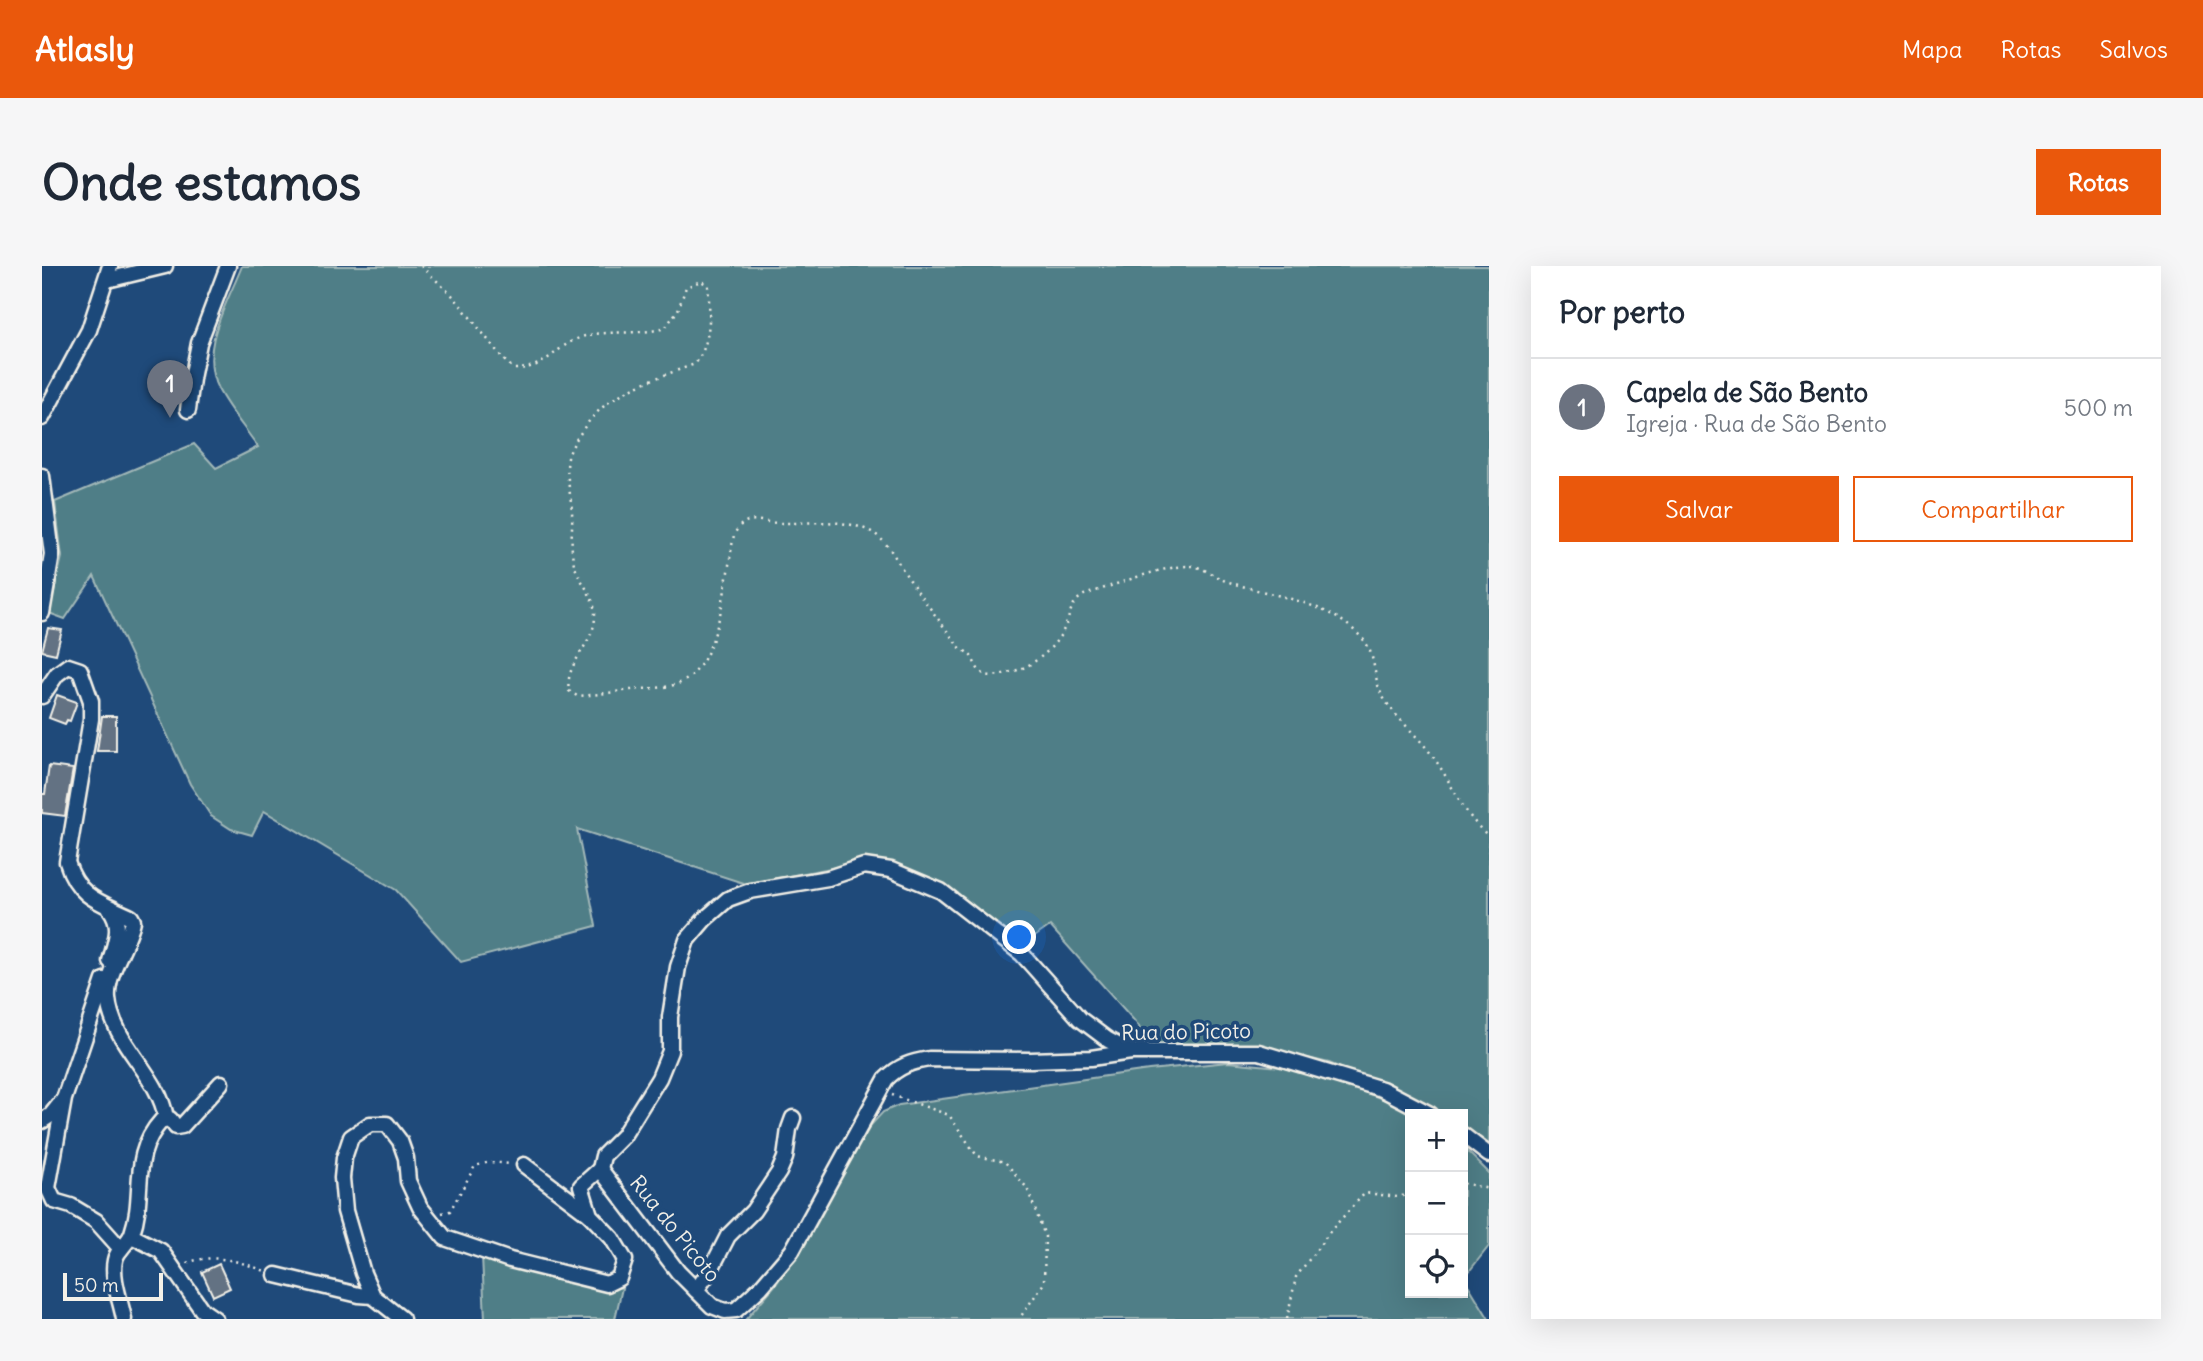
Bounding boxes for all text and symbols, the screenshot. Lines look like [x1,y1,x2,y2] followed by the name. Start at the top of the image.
[35,28,134,70] text: Atlasly
[1902,34,1962,64] text: Mapa
[2000,34,2062,64] text: Rotas
[2100,34,2168,64] text: Salvos
[2036,149,2161,215] button: Rotas
[42,152,361,213] text: Onde estamos
[1559,293,1685,331] text: Por perto
[147,360,193,418] pin: 1
[1626,376,1868,409] text: Capela de São Bento
[1577,393,1587,422] text: 1
[2064,393,2133,422] text: 500 m
[1626,409,1887,438] text: Igreja · Rua de São Bento
[1559,476,1839,542] button: Salvar
[1853,476,2133,542] button: Compartilhar
[1002,920,1036,954] your location
[1121,1017,1251,1046] street label: Rua do Picoto
[1405,1109,1468,1298] map controls
[1405,1109,1468,1172] button: +
[624,1170,727,1288] street label: Rua do Picoto
[1405,1172,1468,1235] button: −
[1405,1235,1468,1298] button: locate
[63,1270,163,1302] scale bar
[74,1273,119,1297] text: 50 m

